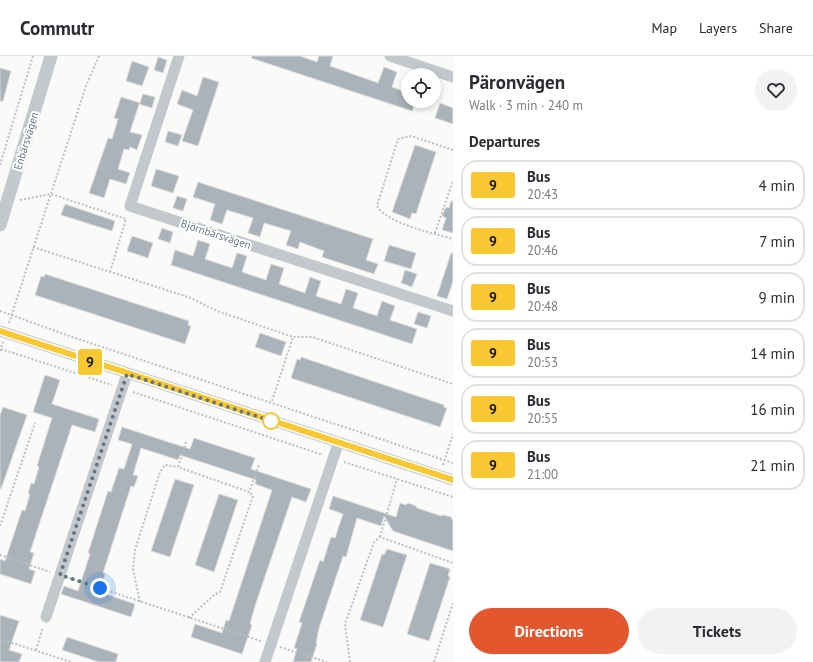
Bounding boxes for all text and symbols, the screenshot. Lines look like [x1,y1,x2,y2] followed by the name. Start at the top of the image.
[20,16,94,40] text: Commutr
[651,19,677,37] text: Map
[699,19,737,37] text: Layers
[759,19,793,37] text: Share
[401,68,441,108] map controls
[401,68,441,108] button: locate
[755,69,797,111] button: heart
[469,70,565,94] text: Päronvägen
[469,97,583,114] text: Walk · 3 min · 240 m
[11,110,41,172] street label: Enbärsvägen
[469,132,540,151] text: Departures
[527,167,550,186] text: Bus
[489,176,497,194] text: 9
[758,176,795,195] text: 4 min
[527,186,558,203] text: 20:43
[179,216,253,252] street label: Björnbärsvägen
[527,223,550,242] text: Bus
[489,232,497,250] text: 9
[759,232,795,251] text: 7 min
[527,242,558,259] text: 20:46
[527,279,550,298] text: Bus
[489,288,497,306] text: 9
[758,288,795,307] text: 9 min
[527,298,558,315] text: 20:48
[527,335,550,354] text: Bus
[489,344,497,362] text: 9
[750,344,795,363] text: 14 min
[77,349,103,375] line badge: 9
[86,353,94,371] text: 9
[527,354,558,371] text: 20:53
[527,391,550,410] text: Bus
[489,400,497,418] text: 9
[750,400,795,419] text: 16 min
[527,410,558,427] text: 20:55
[262,412,280,430] unlabelled marker
[527,447,550,466] text: Bus
[489,456,497,474] text: 9
[750,456,795,475] text: 21 min
[527,466,558,483] text: 21:00
[90,578,110,598] your location
[469,608,629,654] button: Directions
[637,608,797,654] button: Tickets

